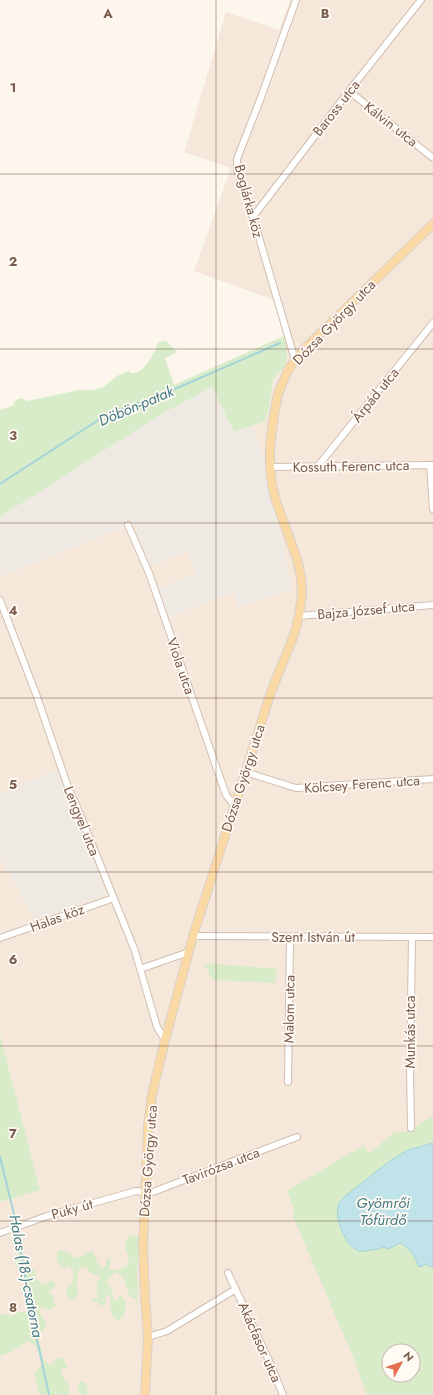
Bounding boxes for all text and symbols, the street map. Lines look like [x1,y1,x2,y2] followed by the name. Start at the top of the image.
[102,4,113,23] text: A
[321,4,330,23] text: B
[308,76,364,140] street label: Baross utca
[10,78,16,97] text: 1
[360,97,422,151] street label: Kálvin utca
[230,162,269,240] street label: Boglárka köz
[9,252,17,271] text: 2
[288,275,380,369] street label: Dózsa György utca
[347,363,403,427] street label: Árpád utca
[95,380,177,432] water label: Döbön-patak
[9,426,17,445] text: 3
[293,455,409,477] street label: Kossuth Ferenc utca
[316,596,416,624] street label: Bajza József utca
[8,601,18,620] text: 4
[162,635,200,697] street label: Viola utca
[216,722,270,834] street label: Dózsa György utca
[303,770,421,798] street label: Kölcsey Ferenc utca
[9,775,17,794] text: 5
[59,783,105,859] street label: Lengyel utca
[27,899,87,937] street label: Halas köz
[271,927,355,947] street label: Szent István út
[9,950,18,969] text: 6
[278,975,300,1043] street label: Malom utca
[400,996,420,1068] street label: Munkás utca
[134,1105,162,1217] street label: Dózsa György utca
[9,1124,17,1143] text: 7
[180,1142,262,1190] street label: Tavirózsa utca
[356,1192,410,1231] water label: Gyömrői Tófürdő
[49,1193,96,1224] street label: Puky út
[5,1213,47,1339] water label: Halas (18.)-csatorna
[233,1299,287,1385] street label: Akácfasor utca
[381,1343,421,1383] north arrow
[400,1348,418,1365] text: N

